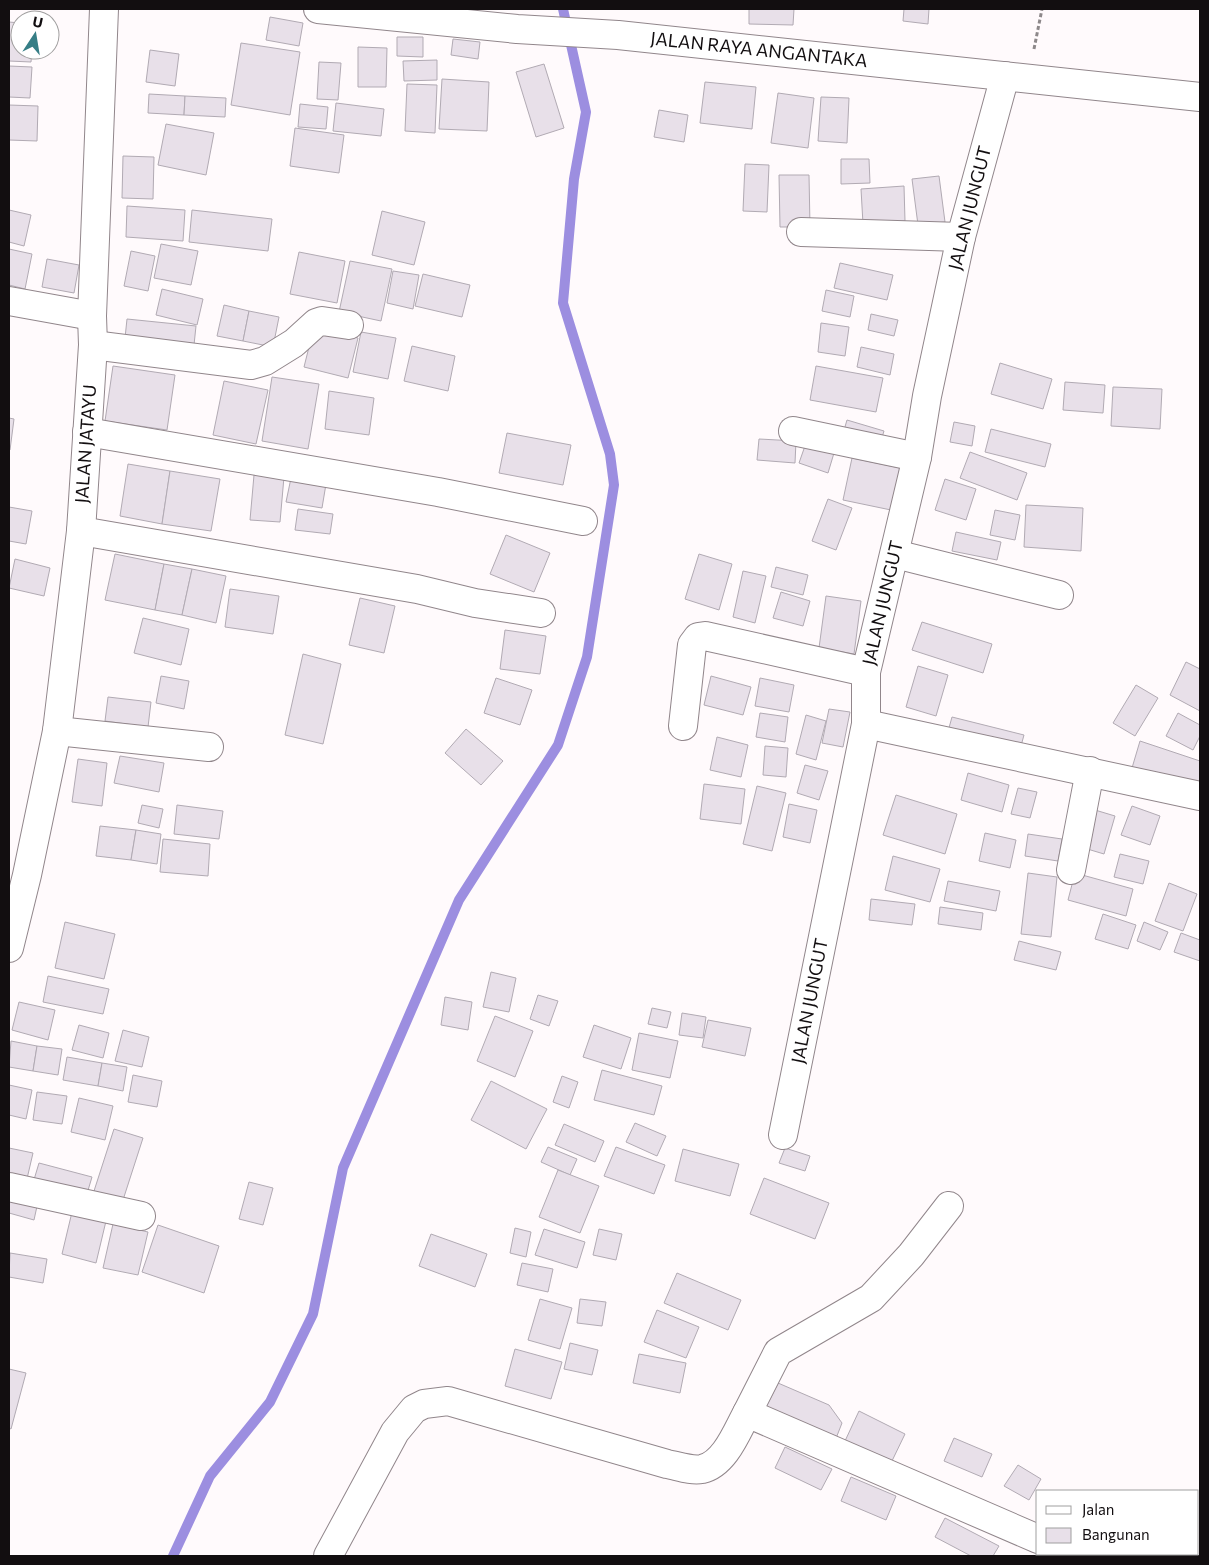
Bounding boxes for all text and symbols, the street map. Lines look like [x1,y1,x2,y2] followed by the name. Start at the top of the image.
[10,10,60,60] north arrow
[31,12,45,31] text: U
[649,27,869,71] street label: JALAN RAYA ANGANTAKA
[943,143,995,272] street label: JALAN JUNGUT
[70,384,100,504] street label: JALAN JATAYU
[857,538,907,667] street label: JALAN JUNGUT
[786,936,832,1065] street label: JALAN JUNGUT
[1036,1490,1199,1555] legend
[1082,1500,1114,1518] text: Jalan
[1082,1525,1150,1543] text: Bangunan

